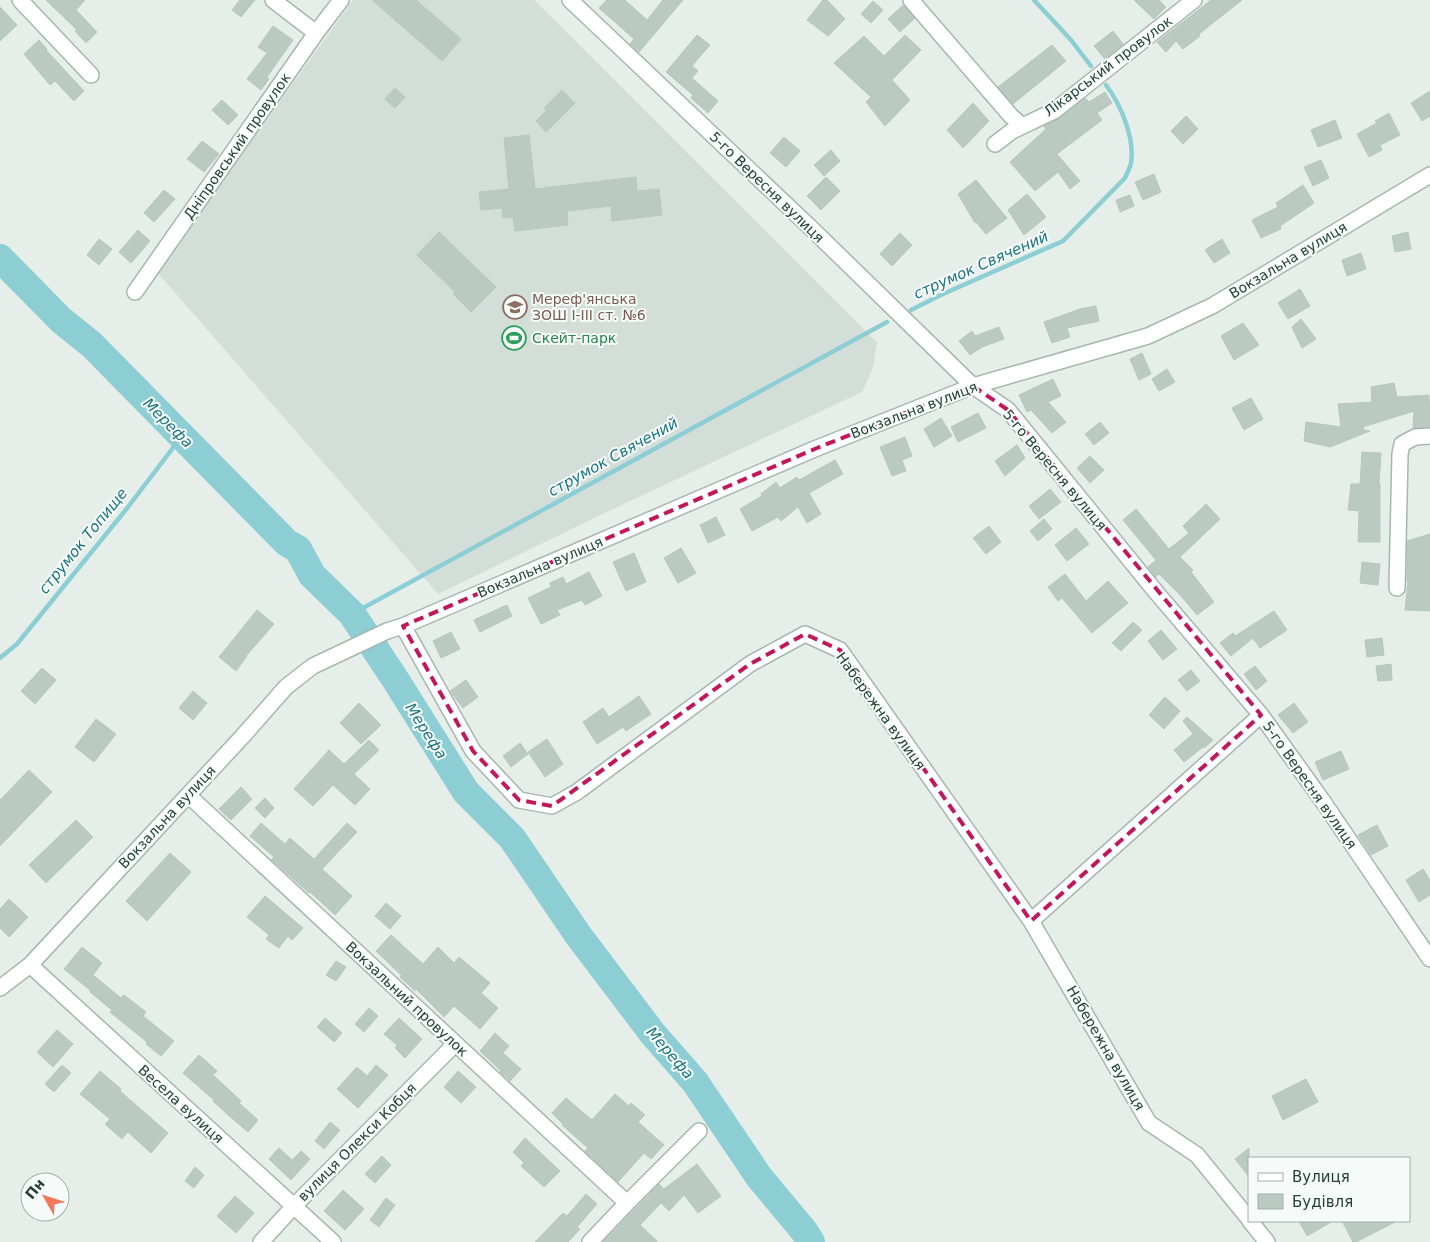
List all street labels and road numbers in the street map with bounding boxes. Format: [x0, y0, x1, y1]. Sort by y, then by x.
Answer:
street label: Лікарський провулок [1041, 13, 1175, 119]
street label: Дніпровський провулок [180, 70, 294, 222]
street label: 5-го Вересня вулиця [707, 128, 827, 246]
street label: Вокзальна вулиця [1226, 218, 1350, 302]
street label: Вокзальна вулиця [848, 378, 980, 442]
street label: 5-го Вересня вулиця [1000, 407, 1110, 533]
street label: Вокзальна вулиця [475, 533, 605, 601]
street label: Набережна вулиця [833, 649, 929, 773]
street label: 5-го Вересня вулиця [1260, 718, 1360, 852]
street label: Вокзальна вулиця [115, 762, 219, 872]
street label: Вокзальний провулок [343, 938, 471, 1060]
street label: Набережна вулиця [1064, 983, 1148, 1113]
street label: Весела вулиця [135, 1062, 227, 1146]
street label: вулиця Олекси Кобця [295, 1080, 419, 1204]

